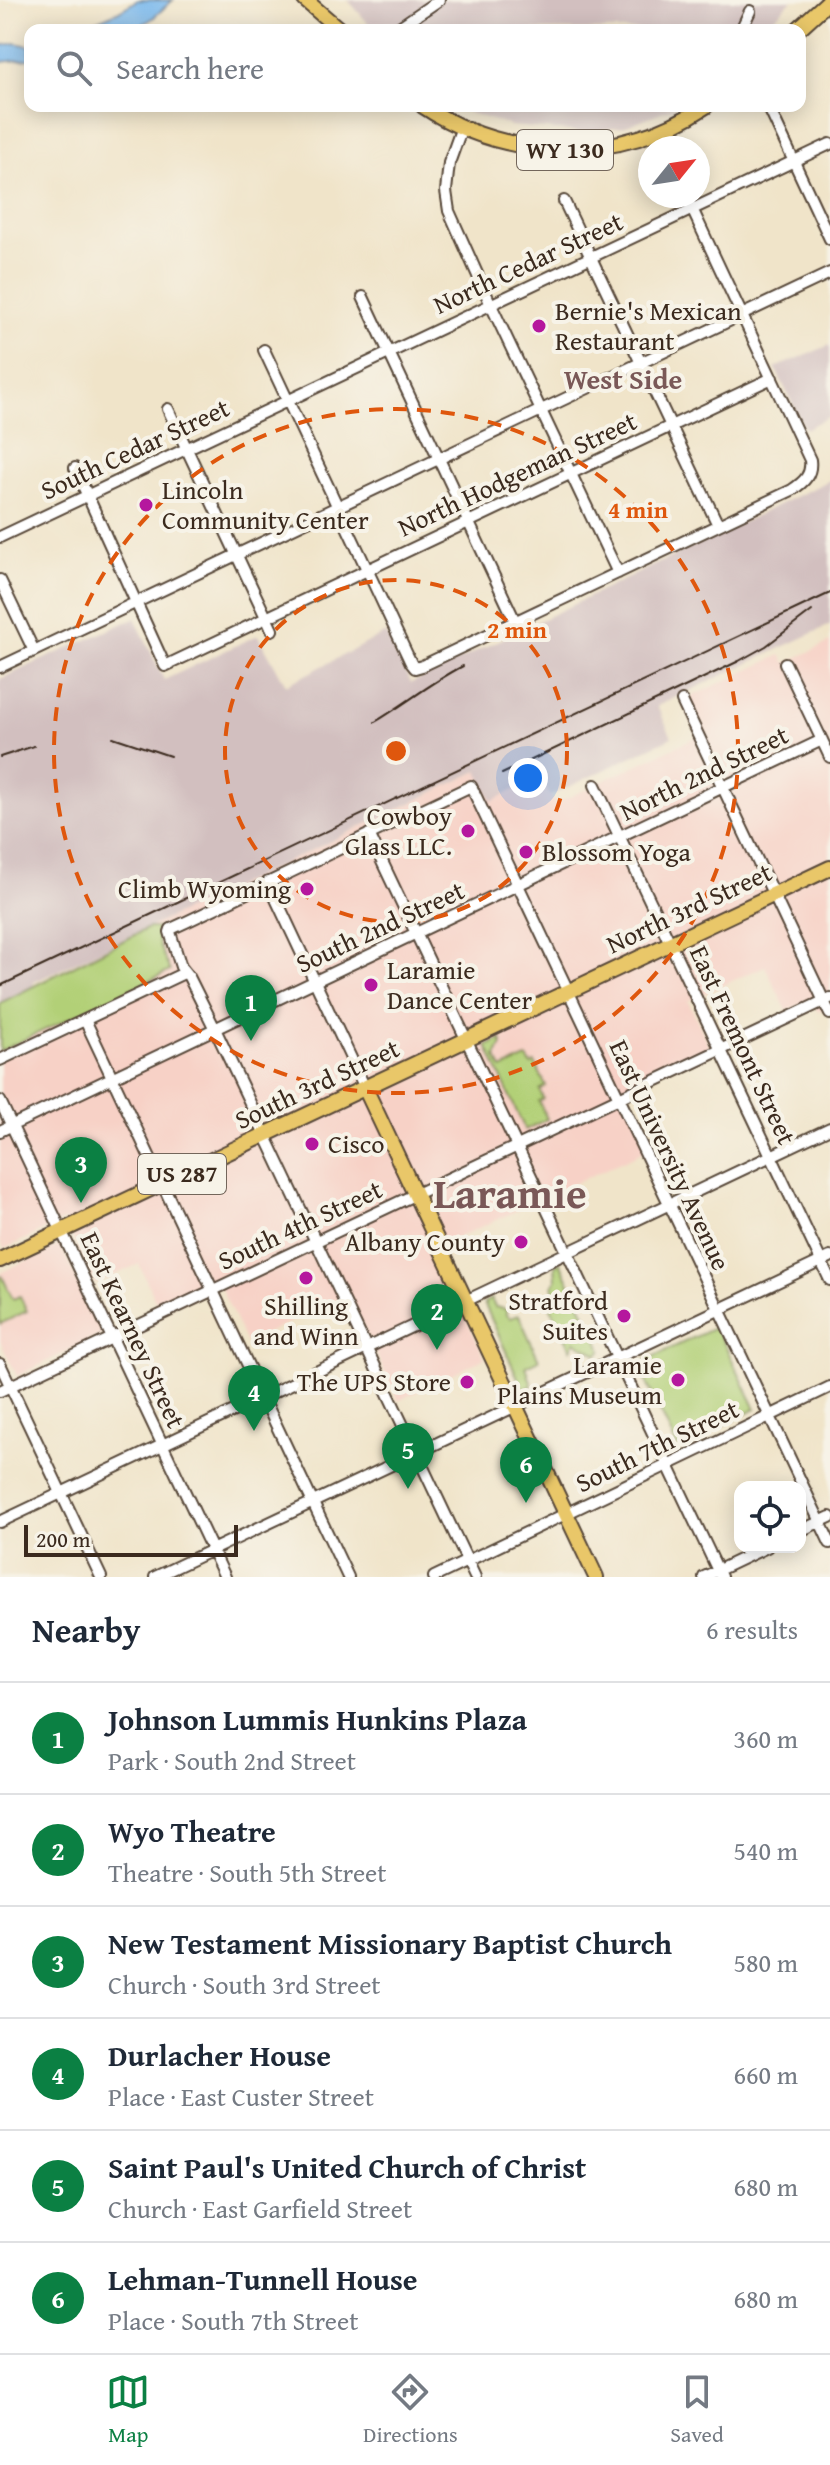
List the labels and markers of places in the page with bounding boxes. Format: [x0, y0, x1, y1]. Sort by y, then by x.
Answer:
place label: Bernie's Mexican Restaurant [555, 291, 742, 360]
marker: Bernie's Mexican Restaurant [530, 317, 548, 335]
place label: Lincoln Community Center [162, 470, 369, 539]
marker: Lincoln Community Center [137, 496, 155, 514]
centre of rings [382, 737, 410, 765]
place label: Cowboy Glass LLC. [345, 796, 452, 865]
marker: Cowboy Glass LLC. [459, 822, 477, 840]
place label: Blossom Yoga [542, 832, 691, 871]
marker: Blossom Yoga [517, 843, 535, 861]
place label: Climb Wyoming [118, 869, 291, 908]
marker: Climb Wyoming [298, 880, 316, 898]
place label: Laramie Dance Center [387, 950, 532, 1019]
pin: 1 [225, 975, 277, 1041]
marker: Laramie Dance Center [362, 976, 380, 994]
place label: Cisco [328, 1124, 385, 1163]
marker: Cisco [303, 1135, 321, 1153]
pin: 3 [55, 1137, 107, 1203]
place label: Albany County [345, 1222, 505, 1261]
marker: Albany County [512, 1233, 530, 1251]
marker: Shilling and Winn [297, 1269, 315, 1287]
place label: Stratford Suites [508, 1281, 608, 1350]
pin: 2 [411, 1284, 463, 1350]
place label: Shilling and Winn [253, 1286, 359, 1355]
marker: Stratford Suites [615, 1307, 633, 1325]
place label: Laramie Plains Museum [497, 1345, 662, 1414]
place label: The UPS Store [297, 1362, 451, 1401]
pin: 4 [228, 1365, 280, 1431]
marker: Laramie Plains Museum [669, 1371, 687, 1389]
marker: The UPS Store [458, 1373, 476, 1391]
pin: 5 [382, 1423, 434, 1489]
pin: 6 [500, 1437, 552, 1503]

